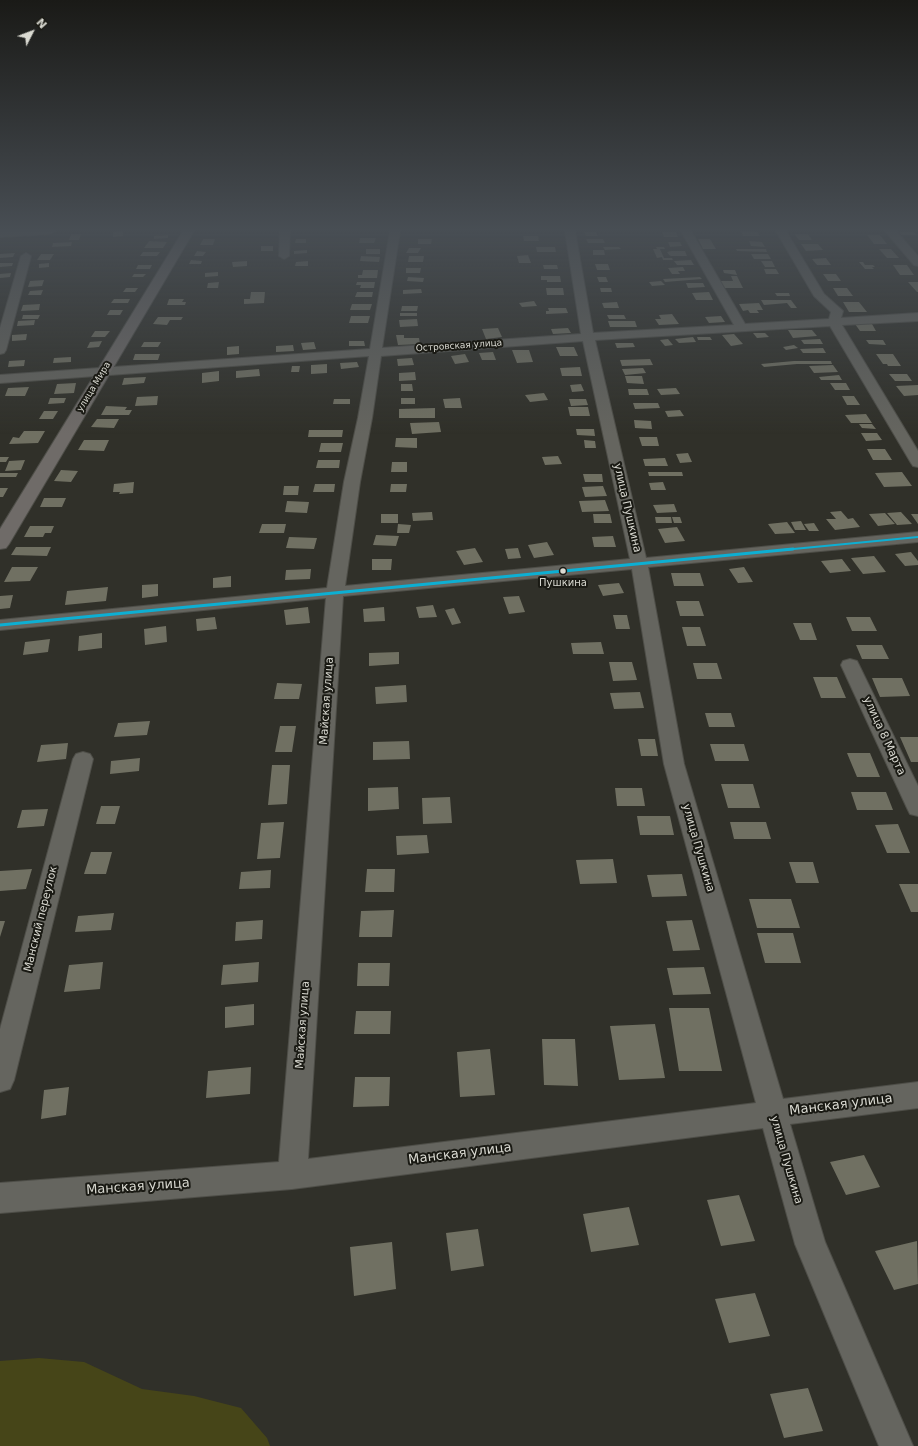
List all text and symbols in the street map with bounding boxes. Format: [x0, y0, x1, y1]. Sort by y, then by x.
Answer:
north arrow [12, 12, 52, 52]
text: N [33, 16, 49, 31]
street label: Островская улица [415, 338, 503, 354]
street label: улица Мира [75, 360, 113, 414]
street label: улица Пушкина [610, 462, 644, 554]
marker: Пушкина [558, 566, 568, 576]
place label: Пушкина [539, 577, 587, 589]
street label: Майская улица [317, 657, 337, 745]
street label: улица 8 Марта [860, 695, 908, 777]
street label: улица Пушкина [679, 802, 717, 894]
street label: Манский переулок [21, 865, 61, 973]
street label: Майская улица [293, 981, 313, 1069]
street label: Манская улица [789, 1091, 893, 1119]
street label: улица Пушкина [767, 1114, 805, 1206]
street label: Манская улица [408, 1140, 512, 1168]
street label: Манская улица [86, 1176, 190, 1198]

